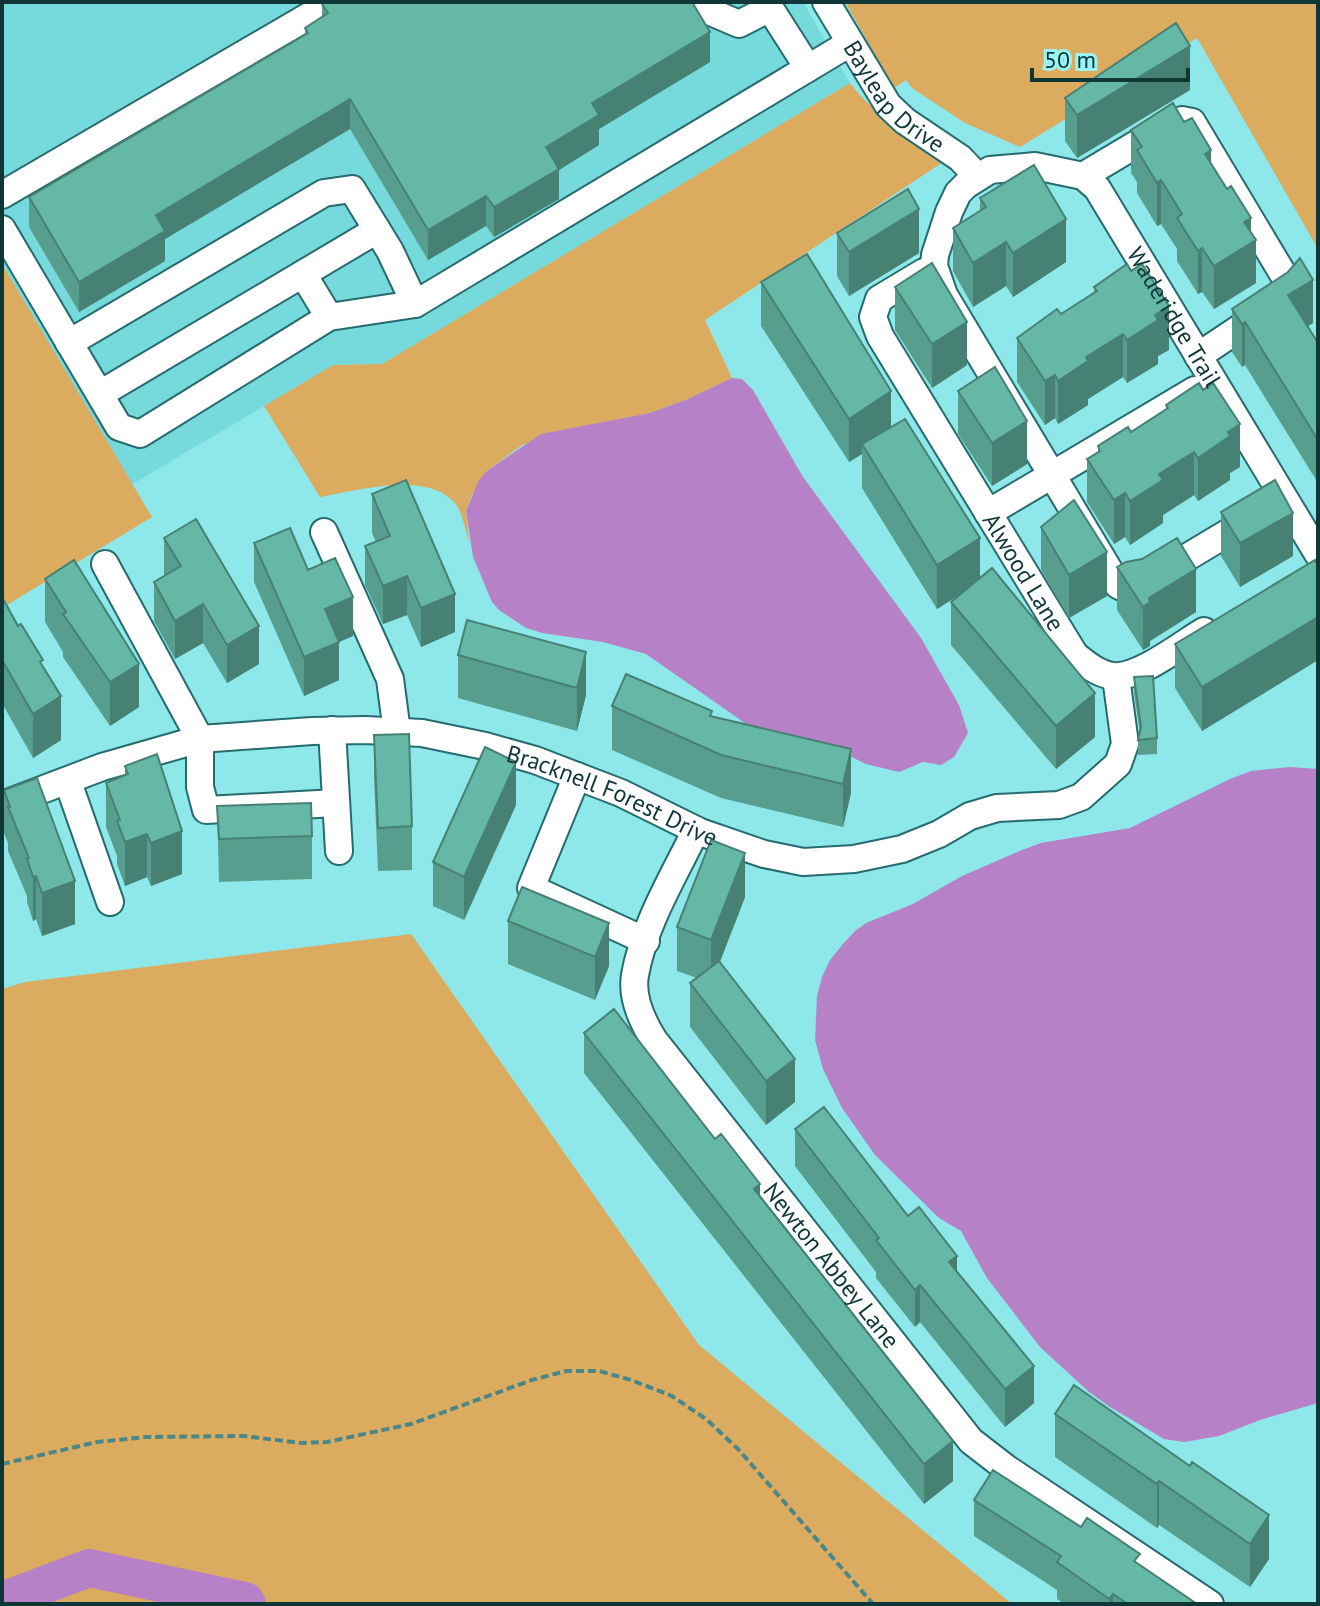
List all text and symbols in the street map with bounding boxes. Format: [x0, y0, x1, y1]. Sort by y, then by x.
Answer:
scale bar [1032, 32, 1188, 82]
street label: Bayleap Drive [837, 34, 951, 159]
text: 50 m [1044, 44, 1096, 75]
street label: Waderidge Trail [1120, 241, 1229, 393]
street label: Alwood Lane [976, 507, 1072, 636]
street label: Bracknell Forest Drive [503, 737, 722, 852]
street label: Newton Abbey Lane [757, 1176, 907, 1354]

